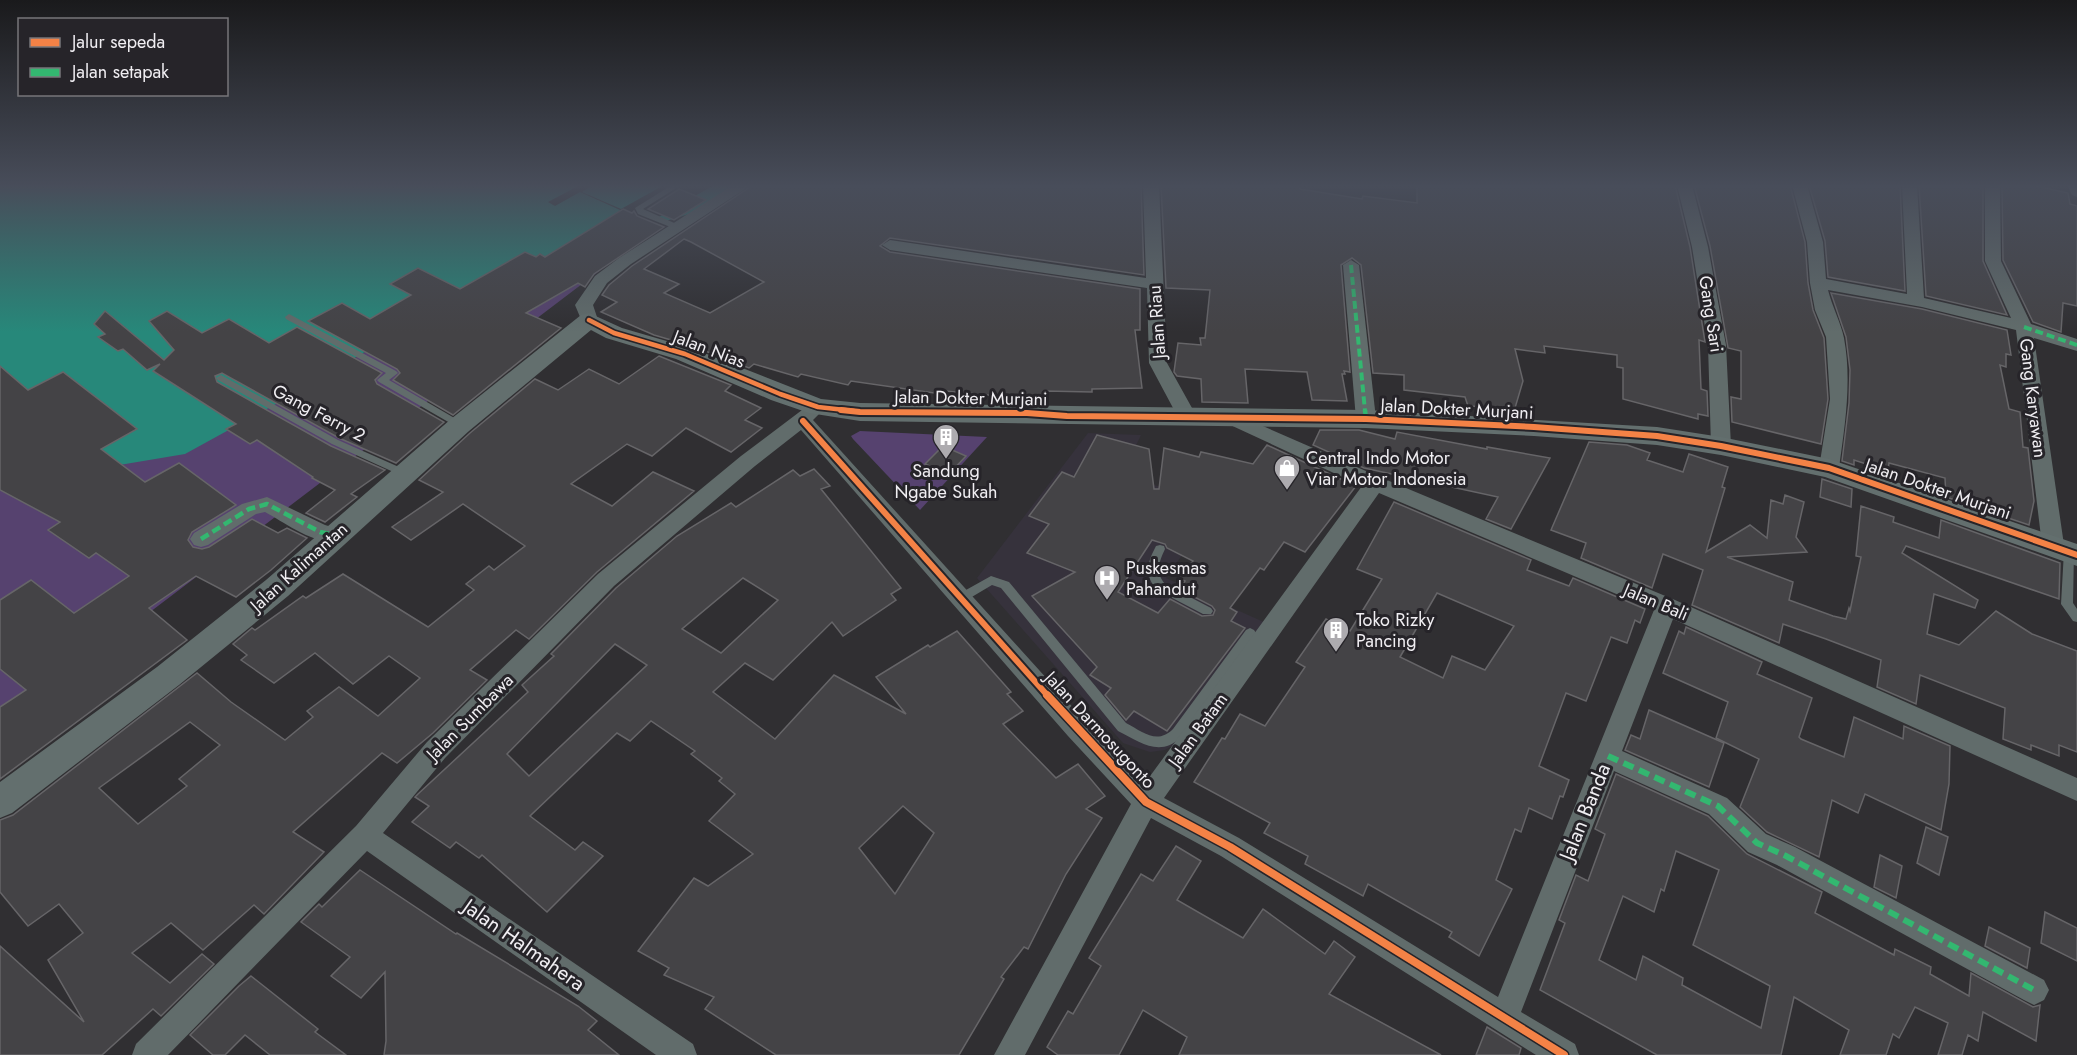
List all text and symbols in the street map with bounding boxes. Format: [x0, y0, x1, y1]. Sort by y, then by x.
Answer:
legend [18, 18, 228, 96]
text: Jalur sepeda [70, 29, 165, 55]
text: Jalan setapak [70, 59, 169, 85]
street label: Gang Sari [1692, 274, 1730, 354]
street label: Jalan Riau [1141, 284, 1173, 362]
street label: Jalan Nias [667, 323, 749, 375]
street label: Gang Karyawan [2013, 337, 2053, 459]
street label: Gang Ferry 2 [268, 378, 370, 448]
street label: Jalan Dokter Murjani [892, 384, 1048, 412]
street label: Jalan Dokter Murjani [1378, 392, 1534, 426]
building icon: Sandung Ngabe Sukah [931, 422, 961, 460]
place label: Central Indo Motor Viar Motor Indonesia [1306, 445, 1466, 492]
street label: Jalan Dokter Murjani [1859, 451, 2015, 526]
shop icon: Central Indo Motor Viar Motor Indonesia [1272, 453, 1302, 491]
place label: Sandung Ngabe Sukah [894, 458, 998, 505]
street label: Jalan Kalimantan [243, 516, 353, 619]
place label: Puskesmas Pahandut [1126, 555, 1206, 602]
hospital icon: Puskesmas Pahandut [1092, 563, 1122, 601]
street label: Jalan Bali [1618, 576, 1692, 627]
place label: Toko Rizky Pancing [1356, 607, 1435, 654]
building icon: Toko Rizky Pancing [1321, 615, 1351, 653]
street label: Jalan Darmosugonto [1037, 664, 1161, 795]
street label: Jalan Sumbawa [419, 668, 519, 768]
street label: Jalan Batam [1161, 687, 1234, 774]
street label: Jalan Banda [1551, 759, 1618, 868]
street label: Jalan Halmahera [454, 890, 591, 998]

